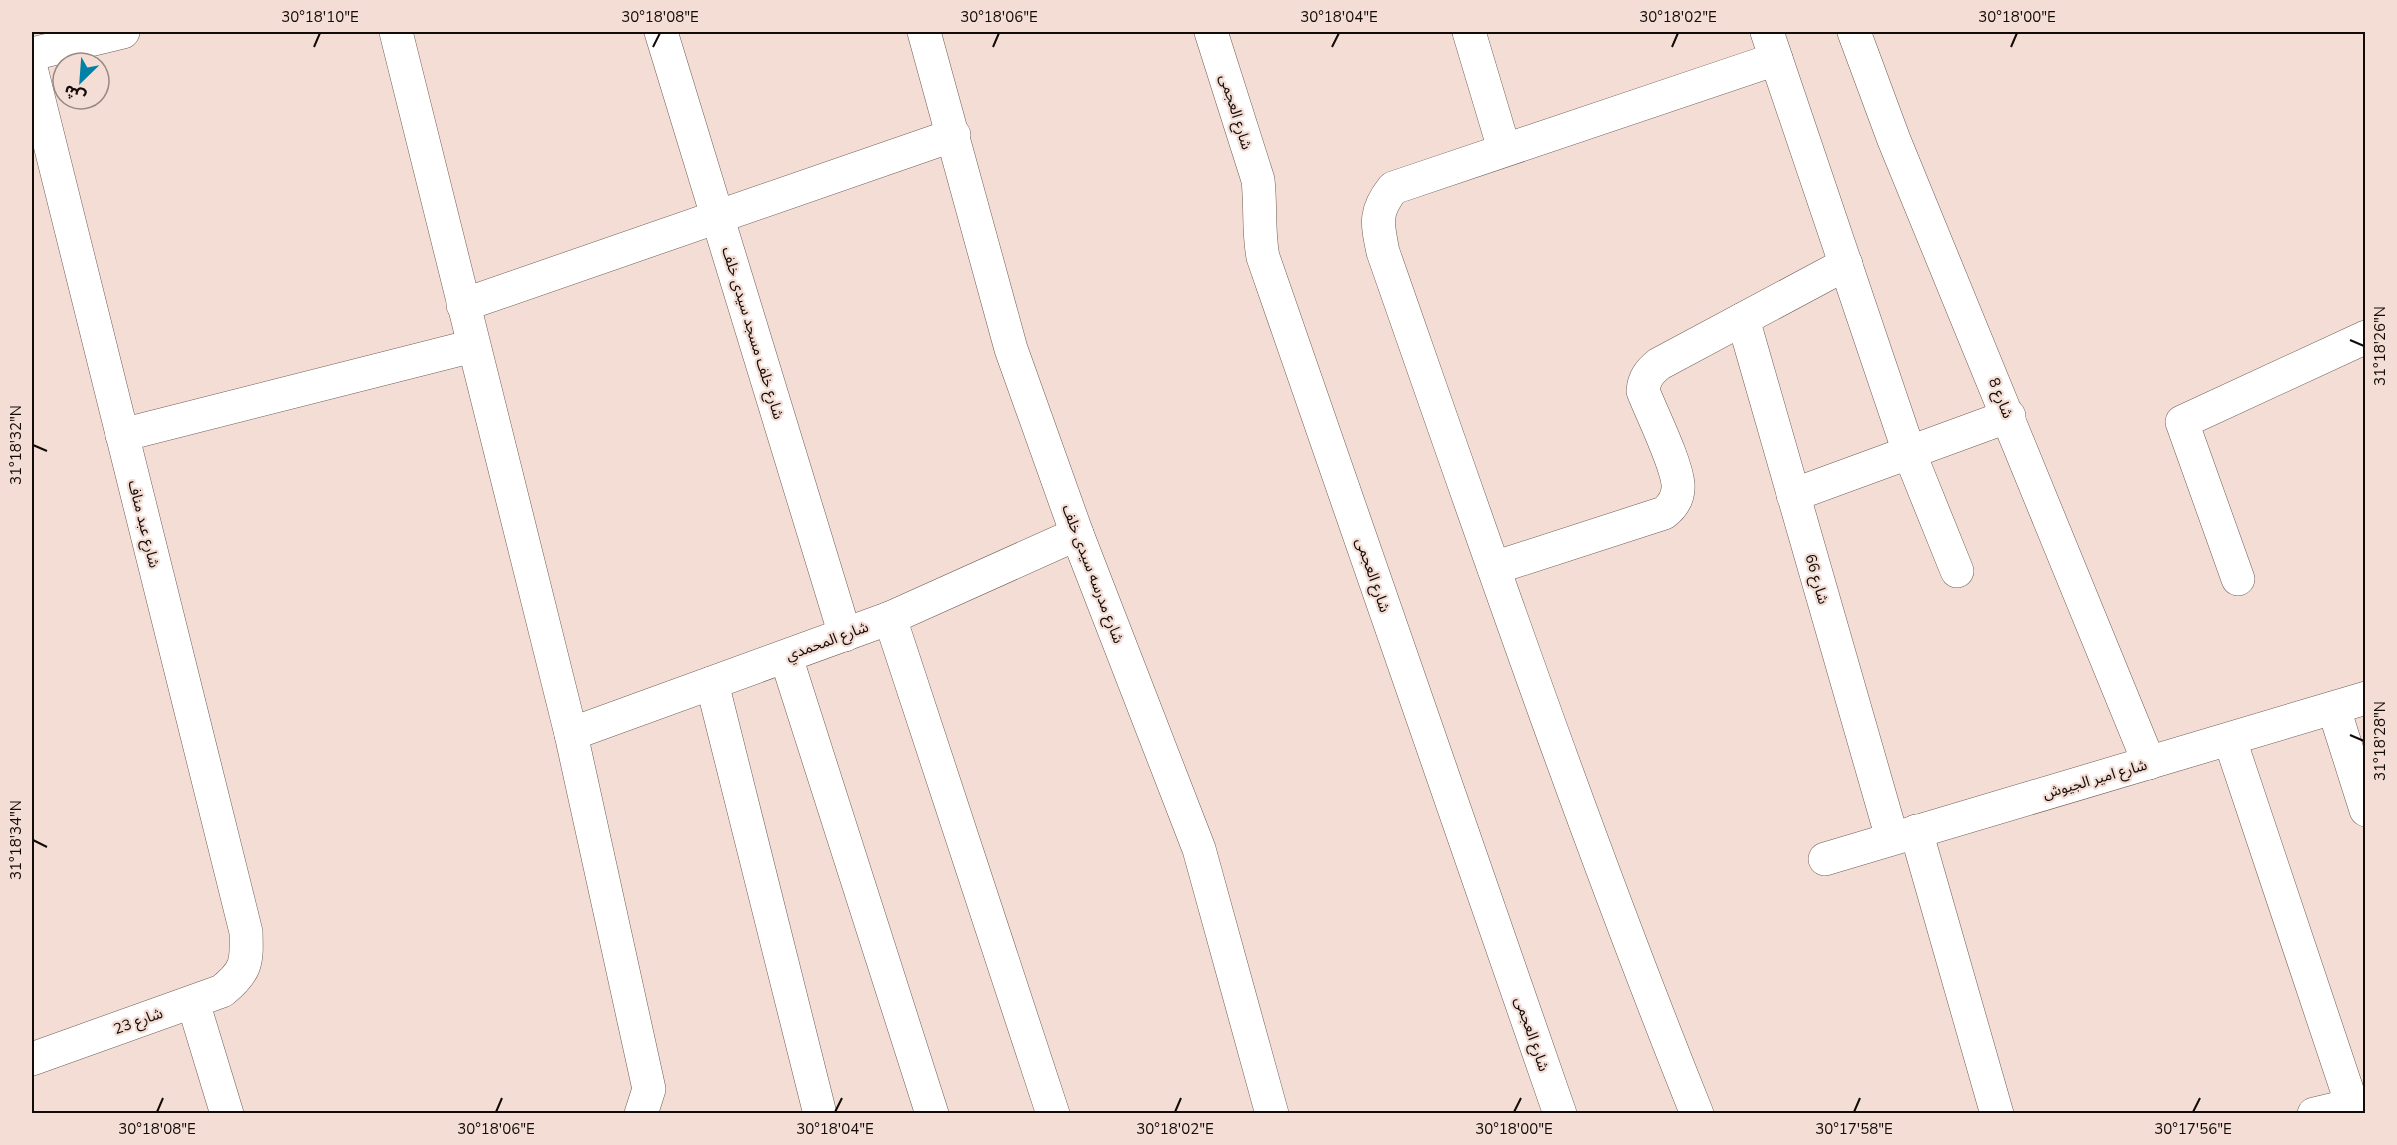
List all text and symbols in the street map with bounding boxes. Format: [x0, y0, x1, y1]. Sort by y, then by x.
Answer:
text: 30°18'10"E [281, 7, 359, 27]
text: 30°18'08"E [621, 7, 699, 27]
text: 30°18'06"E [960, 7, 1038, 27]
text: 30°18'04"E [1300, 7, 1378, 27]
text: 30°18'02"E [1639, 7, 1717, 27]
text: 30°18'00"E [1978, 7, 2056, 27]
north arrow [51, 51, 111, 111]
street label: شارع العجمى [1213, 72, 1257, 153]
text: ش [60, 79, 90, 108]
street label: شارع خلف مسجد سيدى خلف [715, 244, 789, 422]
text: 31°18'26"N [2370, 306, 2390, 386]
street label: شارع 8 [1982, 375, 2018, 422]
text: 31°18'32"N [6, 405, 26, 485]
street label: شارع عبد مناف [122, 478, 165, 571]
street label: شارع مدرسه سيدى خلف [1055, 502, 1129, 647]
street label: شارع العجمى [1349, 535, 1395, 616]
street label: شارع 66 [1798, 552, 1834, 607]
street label: شارع المحمدي [783, 617, 872, 667]
text: 31°18'28"N [2370, 701, 2390, 781]
street label: شارع امير الجيوش [2040, 754, 2150, 805]
text: 31°18'34"N [6, 800, 26, 880]
street label: شارع العجمى [1508, 994, 1554, 1075]
street label: شارع 23 [111, 1003, 166, 1041]
text: 30°18'08"E [118, 1119, 196, 1139]
text: 30°18'06"E [457, 1119, 535, 1139]
text: 30°18'04"E [796, 1119, 874, 1139]
text: 30°18'02"E [1136, 1119, 1214, 1139]
text: 30°18'00"E [1475, 1119, 1553, 1139]
text: 30°17'58"E [1815, 1119, 1893, 1139]
text: 30°17'56"E [2154, 1119, 2232, 1139]

